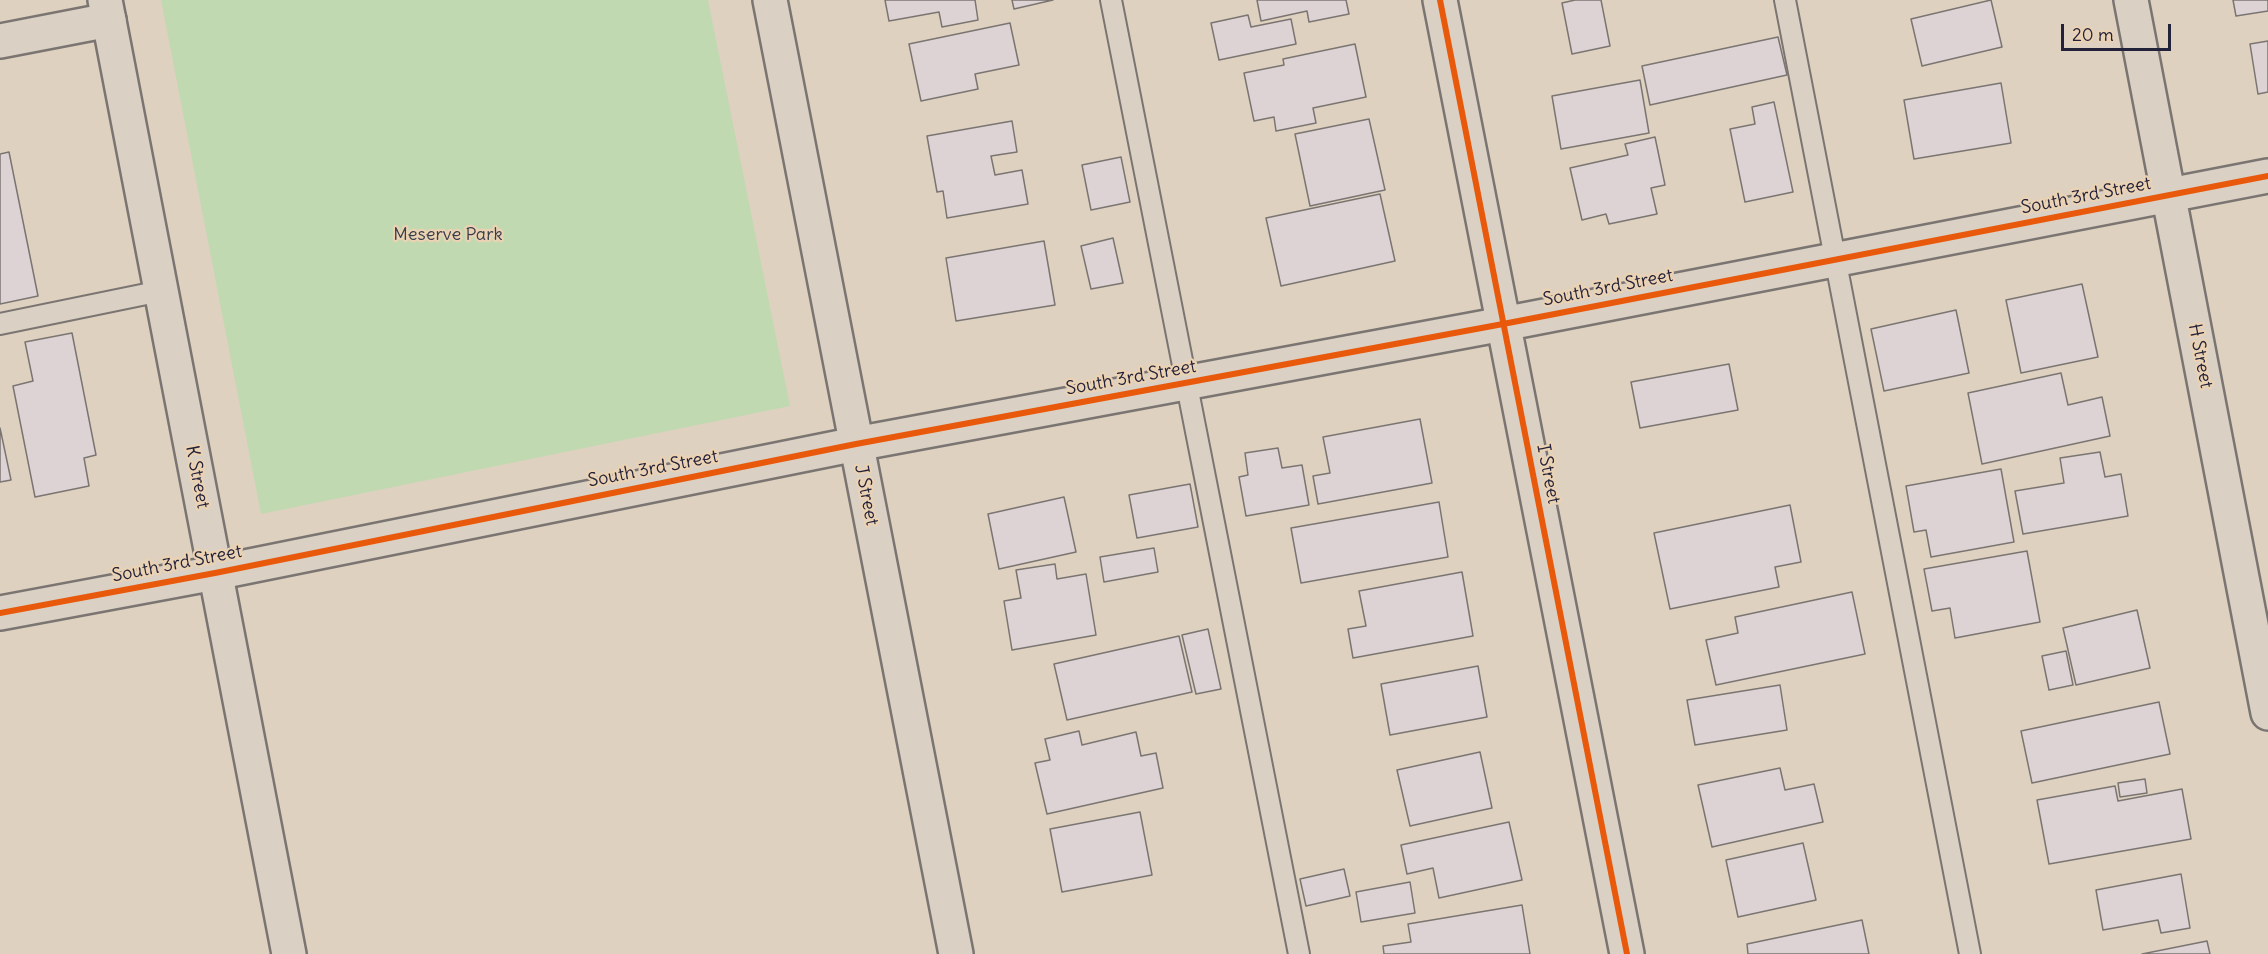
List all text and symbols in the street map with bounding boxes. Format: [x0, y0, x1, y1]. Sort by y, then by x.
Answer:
scale bar [2064, 12, 2174, 50]
text: 20 m [2072, 23, 2114, 46]
street label: South 3rd Street [2019, 173, 2153, 219]
park label: Meserve Park [393, 224, 503, 246]
street label: South 3rd Street [1541, 265, 1675, 311]
street label: H Street [2183, 322, 2217, 390]
street label: South 3rd Street [1064, 356, 1198, 400]
street label: I Street [1532, 442, 1564, 506]
street label: K Street [180, 444, 214, 510]
street label: South 3rd Street [586, 446, 720, 492]
street label: J Street [850, 463, 882, 527]
street label: South 3rd Street [110, 541, 244, 587]

